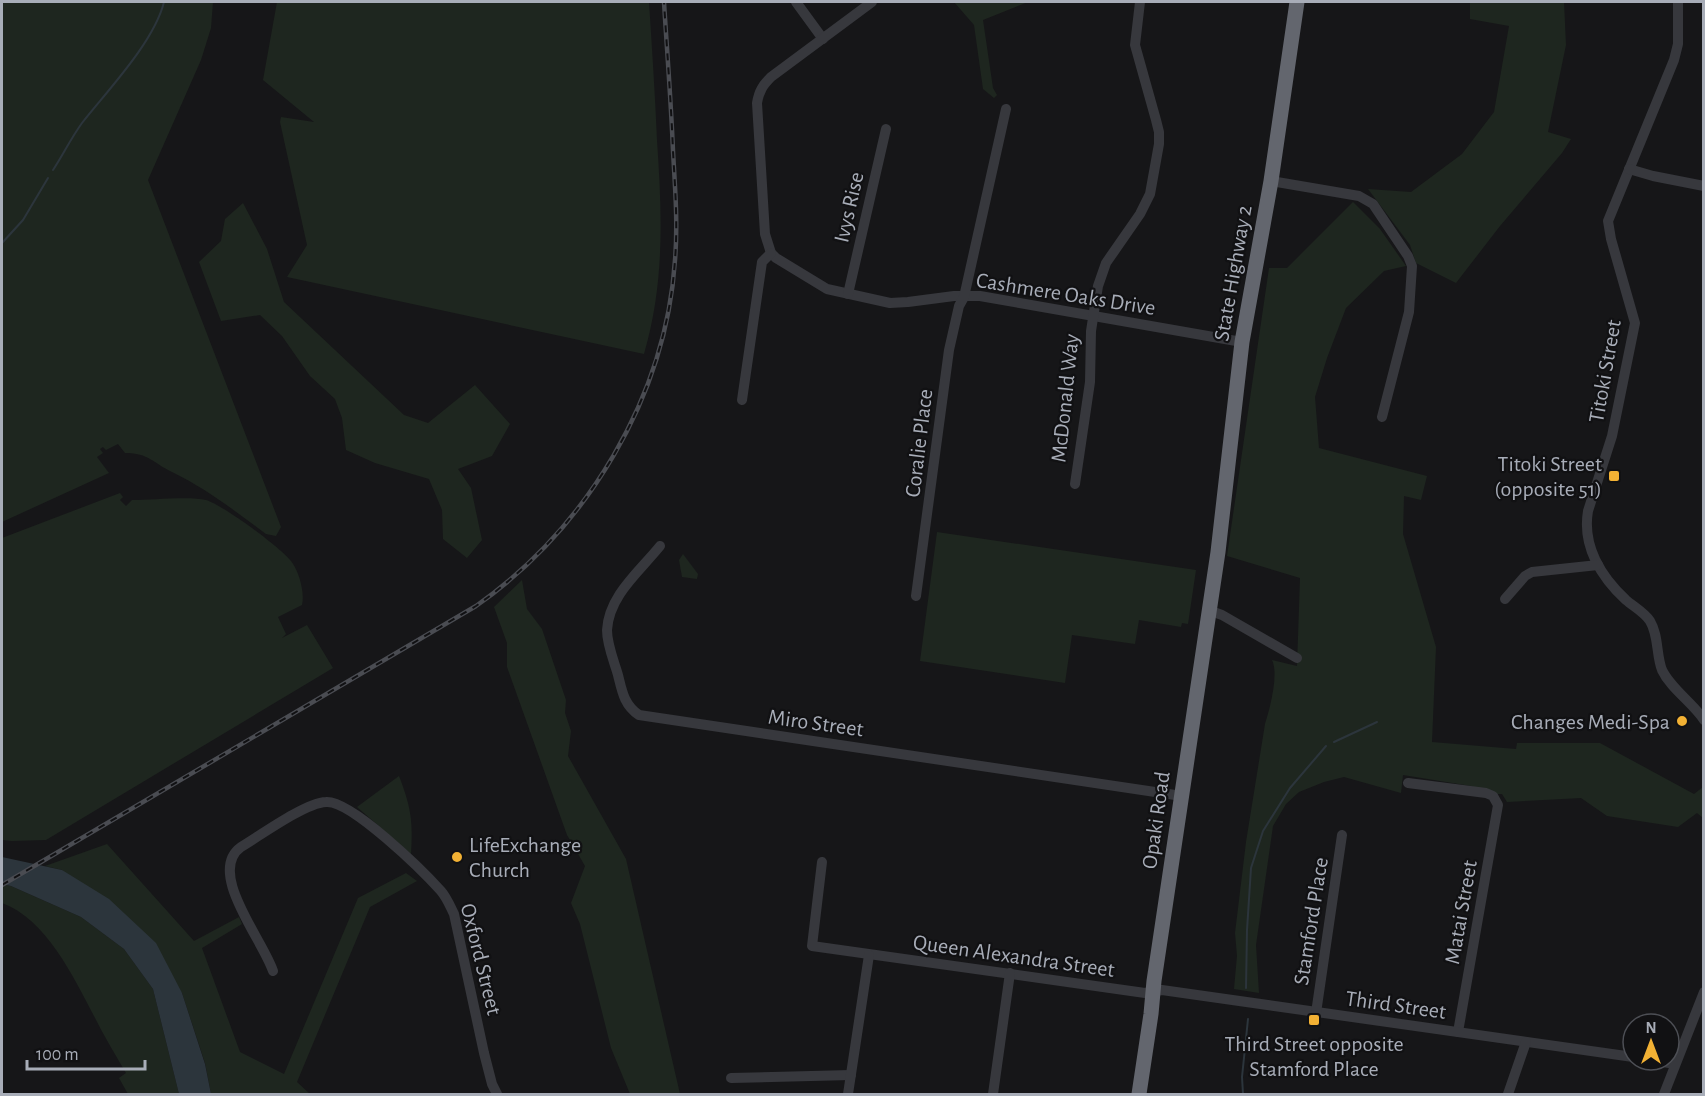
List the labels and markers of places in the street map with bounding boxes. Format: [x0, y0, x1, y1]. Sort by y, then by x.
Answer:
place label: Titoki Street (opposite 51) [1494, 453, 1602, 500]
marker: Titoki Street (opposite 51) [1607, 469, 1621, 483]
place label: Changes Medi-Spa [1511, 711, 1670, 733]
marker: Changes Medi-Spa [1675, 714, 1689, 728]
place label: LifeExchange Church [469, 834, 581, 881]
marker: LifeExchange Church [450, 850, 464, 864]
marker: Third Street opposite Stamford Place [1307, 1013, 1321, 1027]
place label: Third Street opposite Stamford Place [1224, 1033, 1404, 1080]

